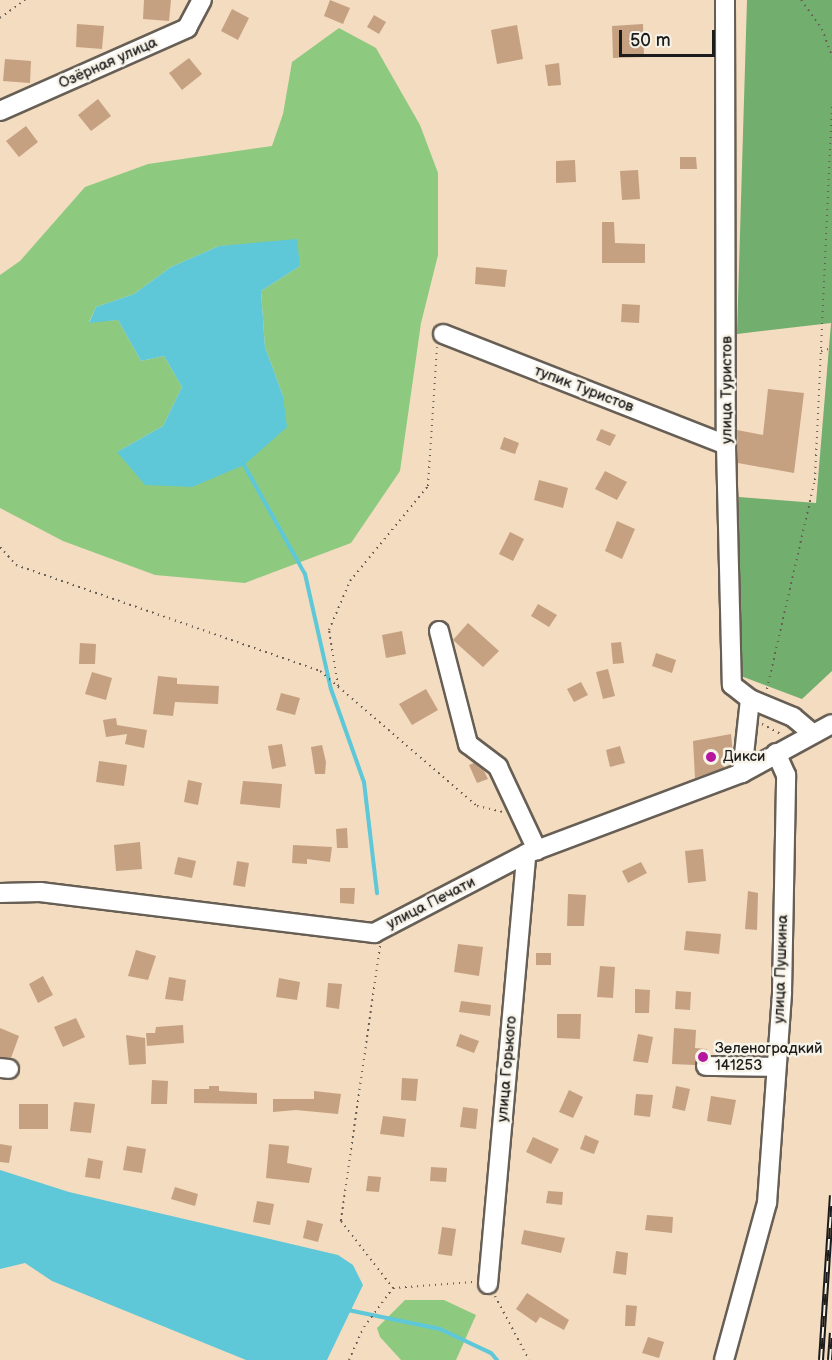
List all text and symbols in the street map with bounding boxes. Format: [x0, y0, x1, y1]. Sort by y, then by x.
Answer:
scale bar [622, 18, 718, 56]
text: 50 m [630, 30, 671, 51]
street label: Озёрная улица [56, 33, 160, 93]
street label: улица Туристов [718, 336, 736, 444]
street label: тупик Туристов [532, 362, 636, 416]
place label: Дикси [723, 748, 765, 766]
marker: Дикси [704, 750, 718, 764]
street label: улица Печати [384, 873, 478, 933]
street label: улица Пушкина [770, 914, 792, 1024]
street label: улица Горького [493, 1015, 521, 1123]
place label: Зеленоградкий 141253 [715, 1039, 823, 1074]
marker: Зеленоградкий 141253 [696, 1050, 710, 1064]

